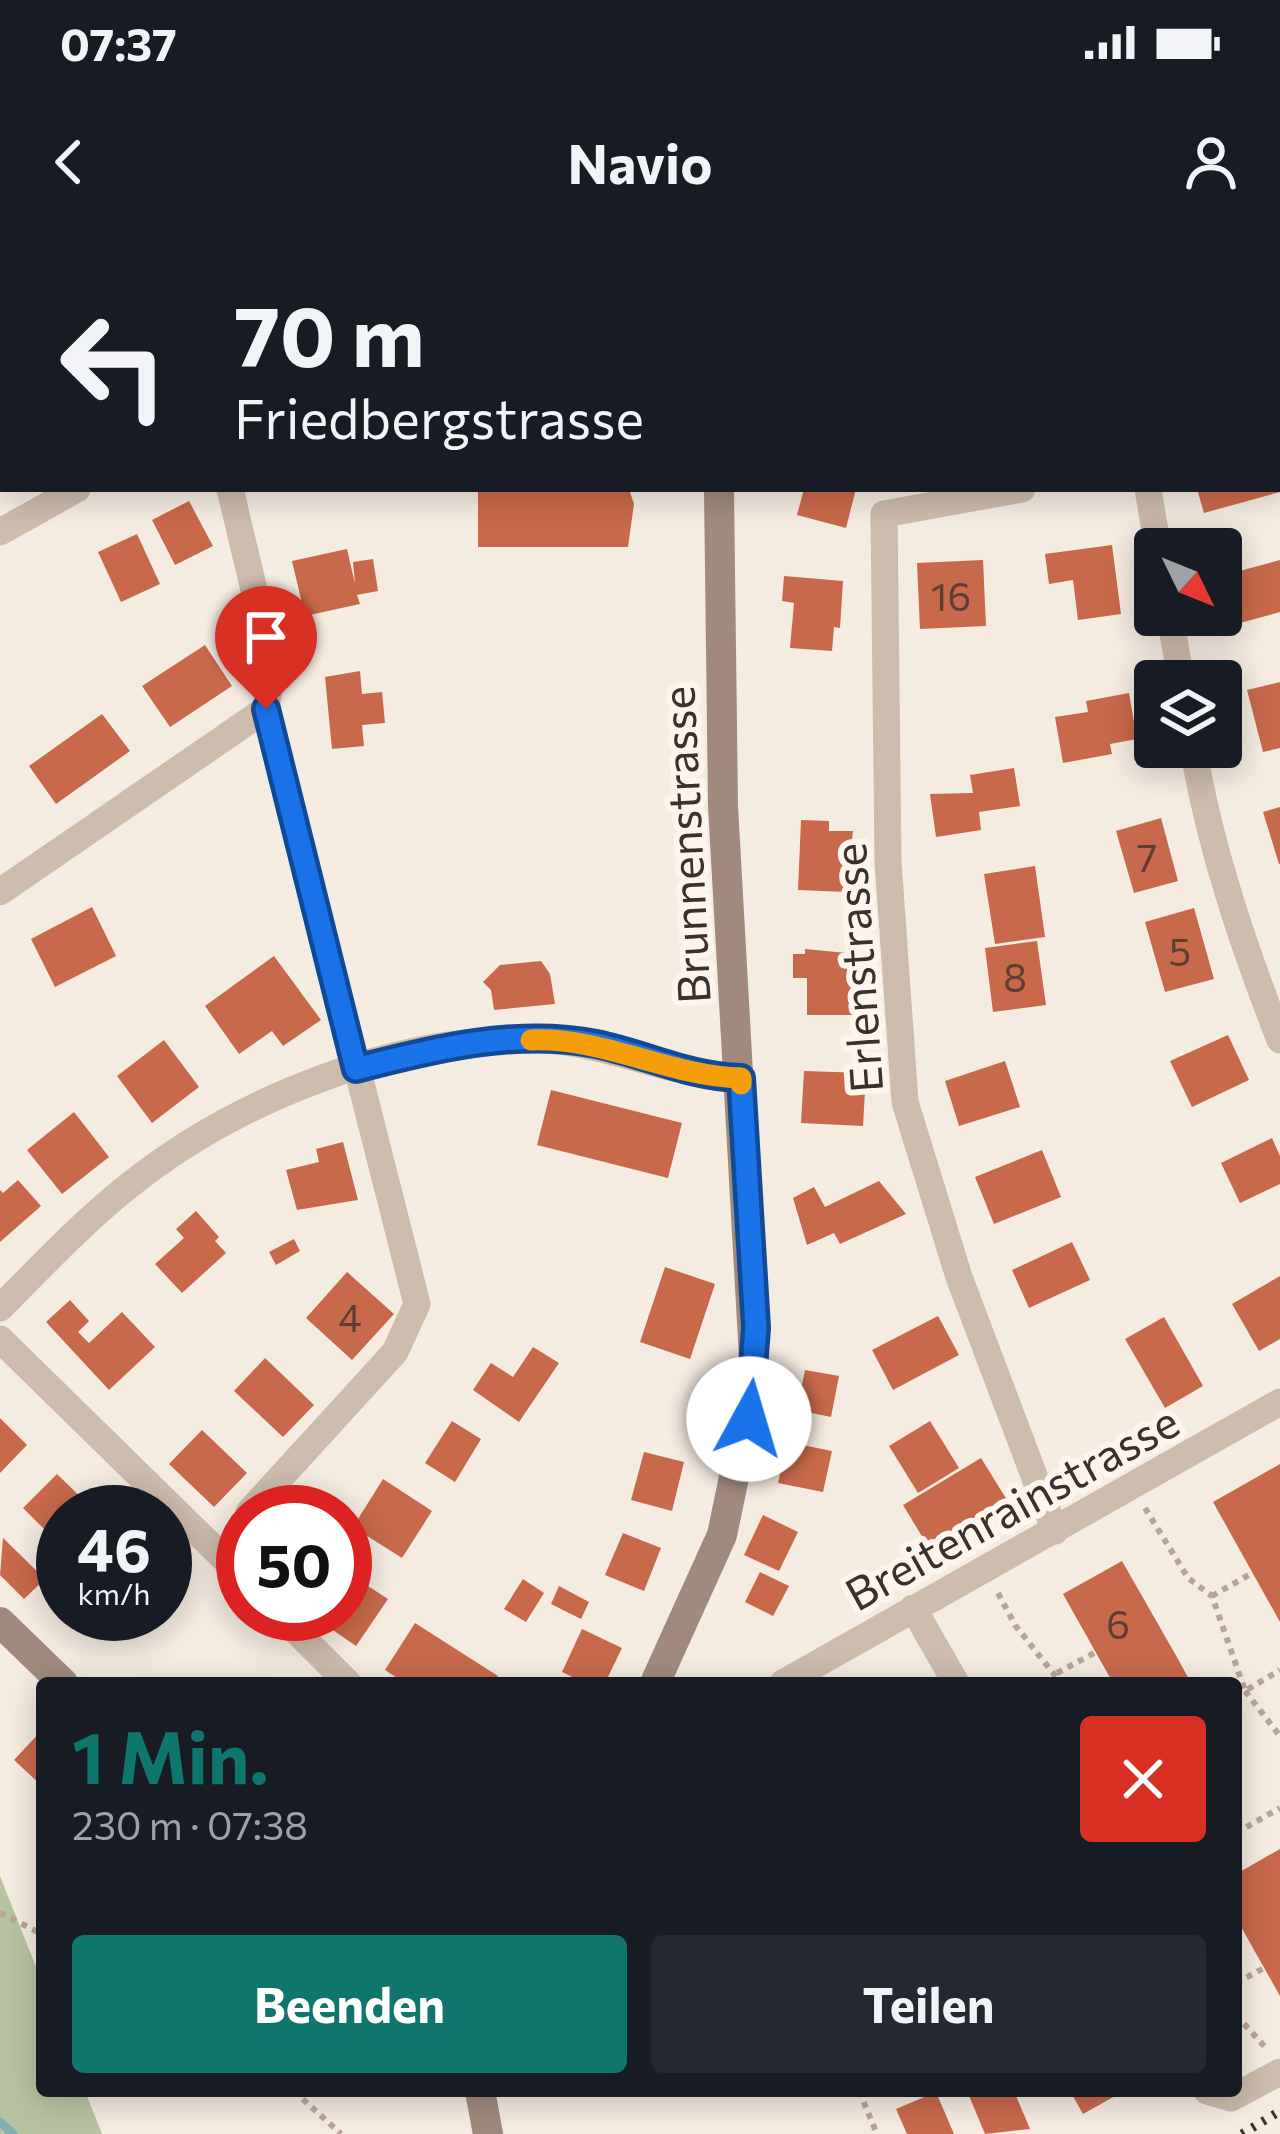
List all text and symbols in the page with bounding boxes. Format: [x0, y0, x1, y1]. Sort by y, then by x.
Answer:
text: 07:37 [60, 15, 177, 70]
icon: back [36, 129, 102, 195]
text: Navio [568, 129, 712, 195]
icon: person [1178, 129, 1244, 195]
text: 70 m [234, 282, 425, 384]
icon: left [36, 288, 192, 444]
text: Friedbergstrasse [234, 384, 644, 450]
north arrow [1134, 528, 1242, 636]
map controls [1134, 528, 1242, 768]
house number: 16 [931, 571, 971, 619]
pin [215, 586, 317, 709]
icon: arrive [233, 604, 299, 670]
button: layers [1134, 660, 1242, 768]
street label: Brunnenstrasse [648, 685, 720, 1005]
house number: 7 [1137, 832, 1157, 880]
street label: Erlenstrasse [820, 841, 892, 1095]
house number: 5 [1169, 926, 1191, 974]
house number: 8 [1003, 952, 1027, 1000]
house number: 4 [338, 1292, 362, 1340]
position arrow [686, 1356, 812, 1482]
street label: Breitenrainstrasse [835, 1392, 1187, 1620]
speed limit sign: 50 [216, 1485, 372, 1641]
text: 46 [77, 1511, 151, 1584]
text: km/h [78, 1574, 150, 1611]
house number: 6 [1106, 1599, 1130, 1647]
text: 1 Min. [72, 1711, 268, 1799]
button: close [1080, 1716, 1206, 1842]
text: 230 m · 07:38 [72, 1800, 308, 1848]
button: Beenden [72, 1935, 627, 2073]
button: Teilen [651, 1935, 1206, 2073]

